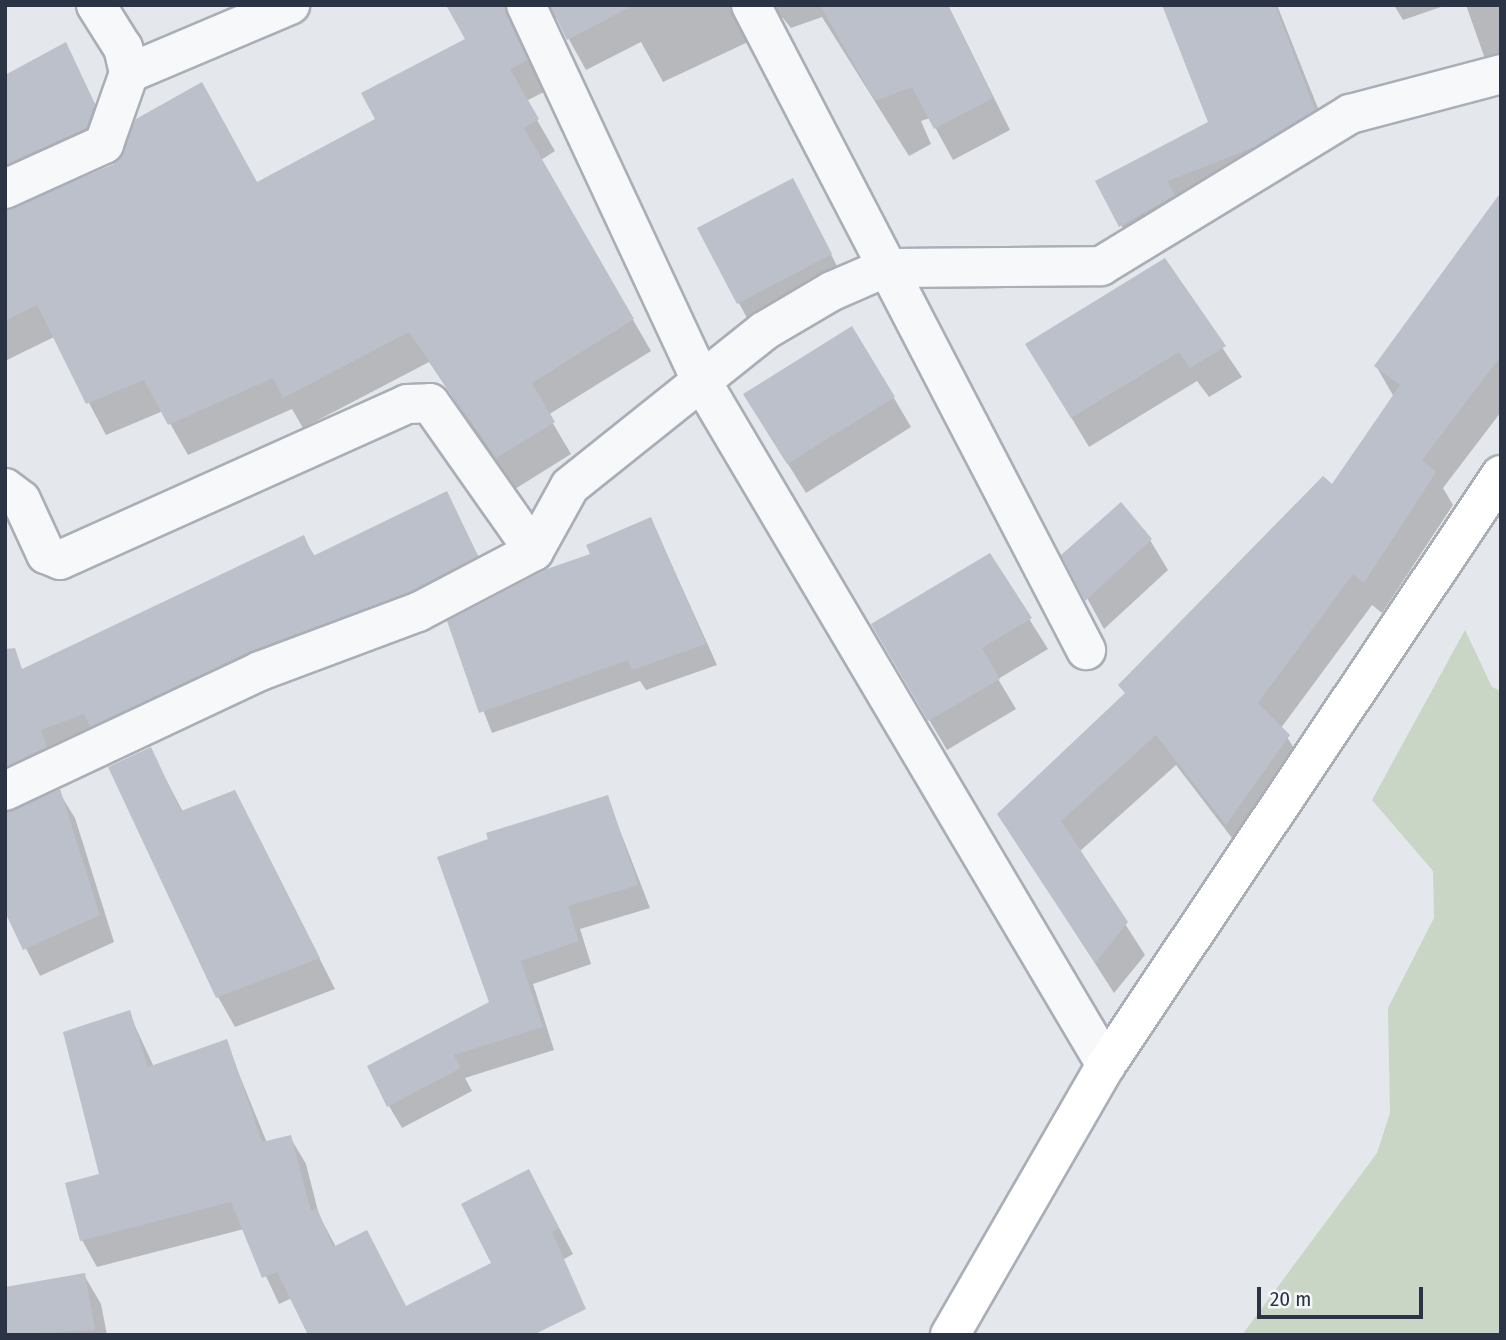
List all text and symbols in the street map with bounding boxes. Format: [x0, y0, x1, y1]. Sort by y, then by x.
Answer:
scale bar [1261, 1274, 1427, 1318]
text: 20 m [1270, 1286, 1311, 1312]

